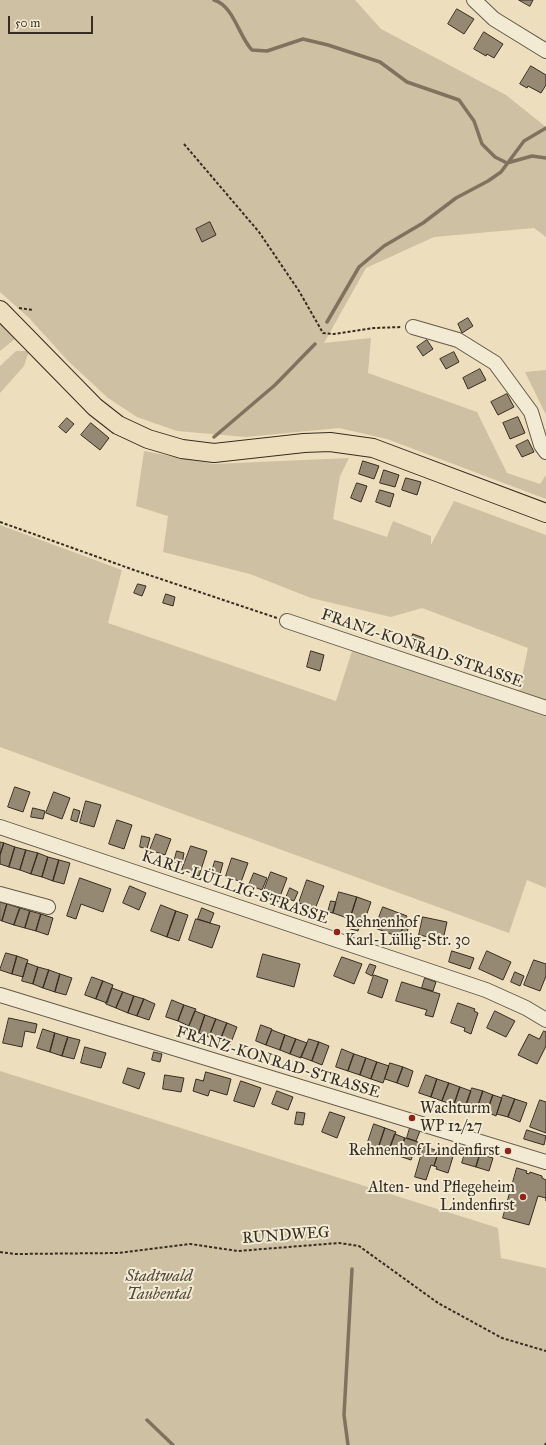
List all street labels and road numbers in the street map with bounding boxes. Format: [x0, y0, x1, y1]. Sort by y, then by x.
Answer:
street label: FRANZ-KONRAD-STRASSE [318, 605, 526, 693]
street label: KARL-LÜLLIG-STRASSE [139, 847, 331, 929]
street label: FRANZ-KONRAD-STRASSE [174, 1023, 382, 1103]
street label: RUNDWEG [242, 1223, 330, 1249]

